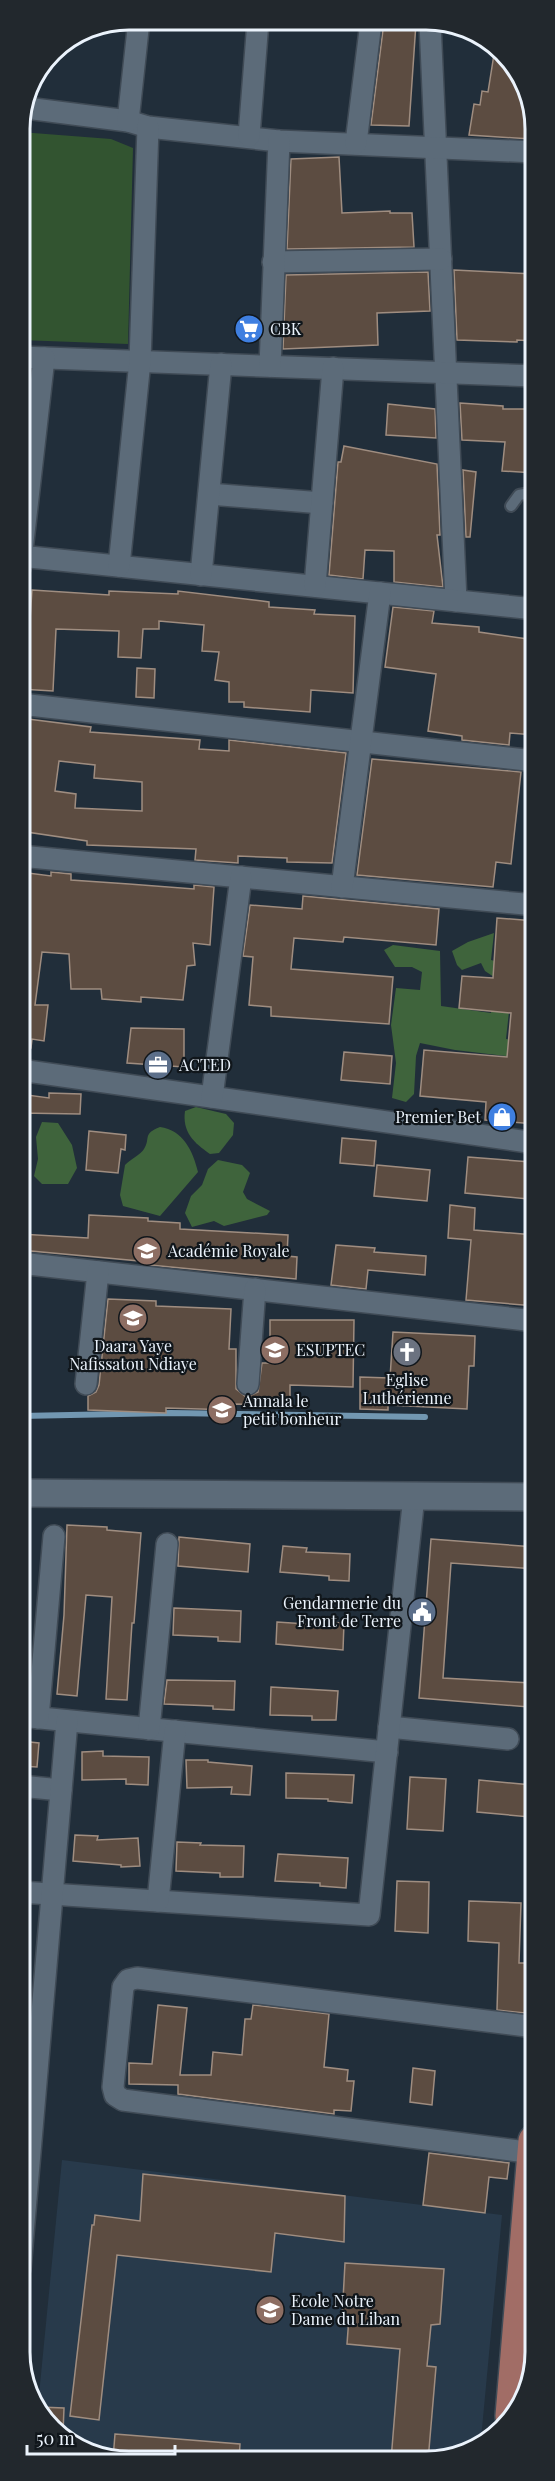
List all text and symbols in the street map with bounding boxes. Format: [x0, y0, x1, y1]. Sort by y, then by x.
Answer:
supermarket icon: CBK [233, 313, 265, 345]
place label: CBK [270, 318, 302, 339]
office icon: ACTED [142, 1049, 174, 1081]
place label: ACTED [178, 1054, 231, 1075]
shop icon: Premier Bet [486, 1101, 518, 1133]
place label: Premier Bet [395, 1106, 481, 1127]
school or university icon: Académie Royale [131, 1235, 163, 1267]
place label: Académie Royale [167, 1240, 290, 1261]
school or university icon: Daara Yaye Nafissatou Ndiaye [117, 1302, 149, 1334]
school or university icon: ESUPTEC [259, 1334, 291, 1366]
place label: Daara Yaye Nafissatou Ndiaye [69, 1335, 197, 1374]
church icon: Eglise Luthérienne [391, 1336, 423, 1368]
place label: ESUPTEC [296, 1339, 365, 1360]
place label: Eglise Luthérienne [363, 1369, 451, 1408]
place label: Annala le petit bonheur [242, 1390, 341, 1429]
school or university icon: Annala le petit bonheur [206, 1394, 238, 1426]
place label: Gendarmerie du Front de Terre [283, 1592, 401, 1631]
public building icon: Gendarmerie du Front de Terre [406, 1596, 438, 1628]
place label: Ecole Notre Dame du Liban [291, 2290, 400, 2329]
school or university icon: Ecole Notre Dame du Liban [254, 2294, 286, 2326]
scale bar [27, 2418, 176, 2456]
text: 50 m [36, 2426, 75, 2450]

